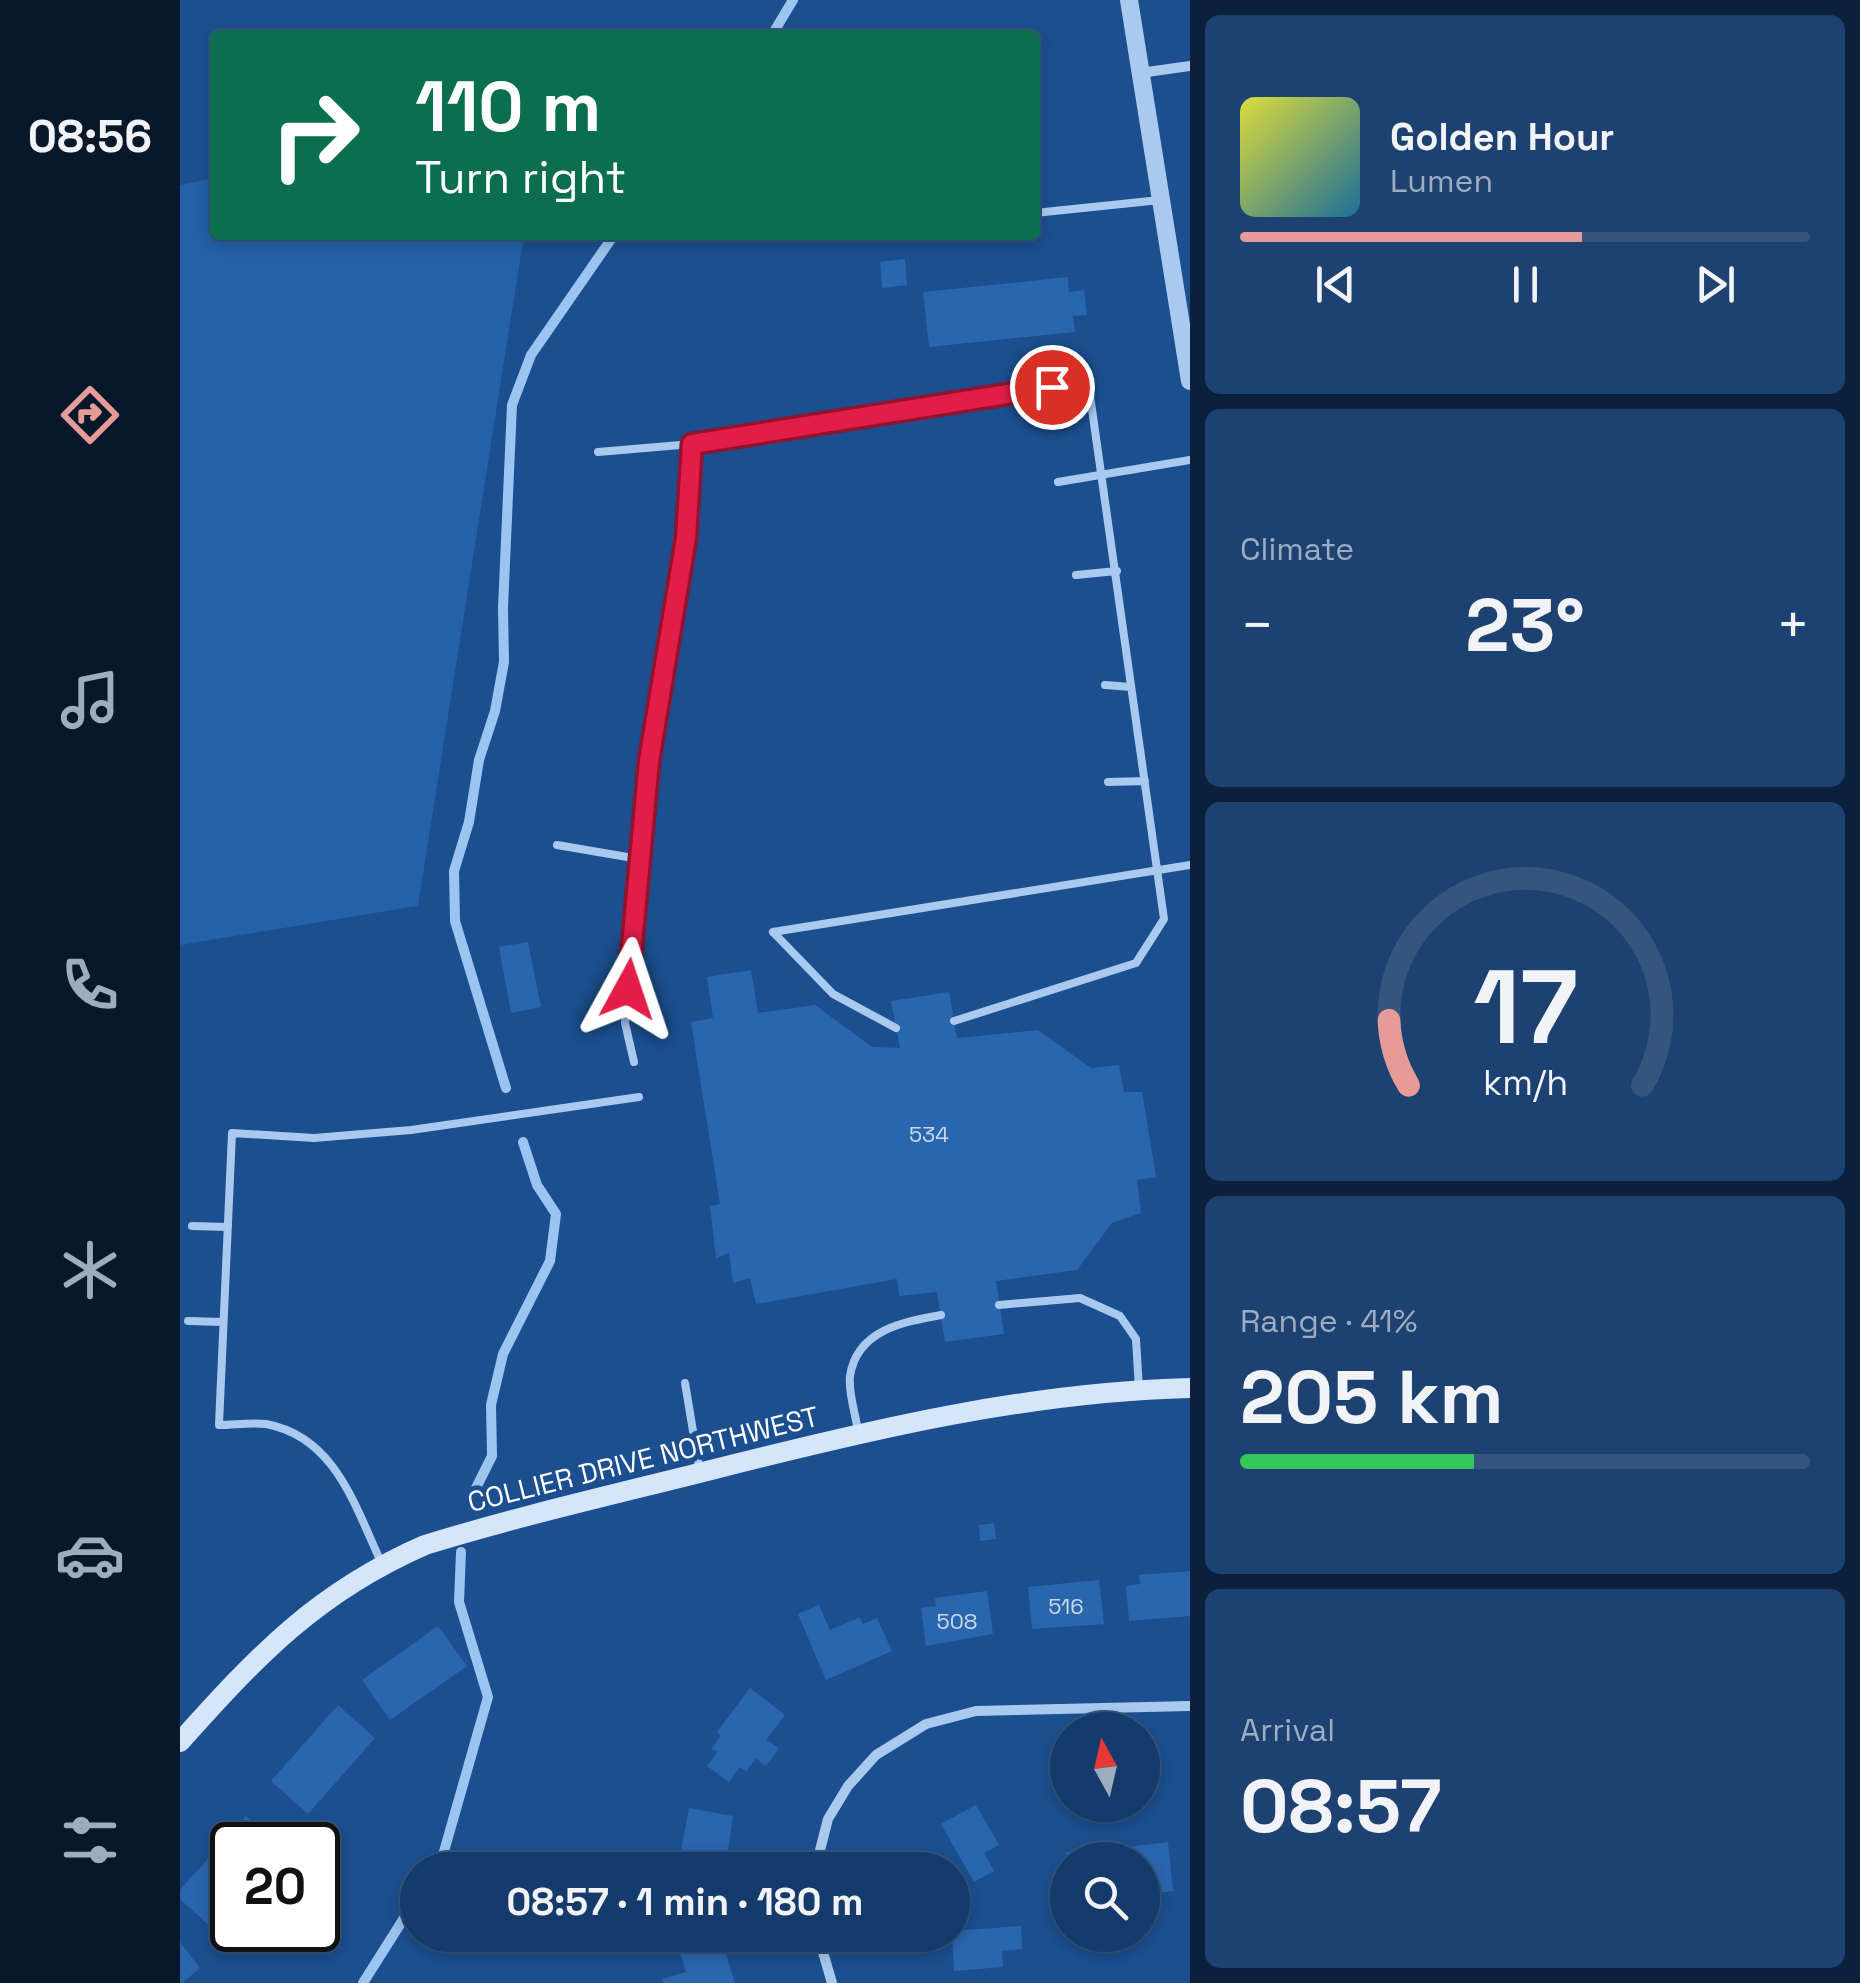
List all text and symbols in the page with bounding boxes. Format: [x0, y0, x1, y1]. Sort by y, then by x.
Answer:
text: 110 m [415, 62, 601, 151]
icon: right [250, 70, 380, 200]
text: 08:56 [28, 108, 152, 165]
text: Golden Hour [1390, 113, 1614, 161]
text: Turn right [415, 149, 626, 206]
text: Lumen [1390, 161, 1493, 201]
icon: previous [1308, 257, 1363, 312]
icon: pause [1498, 257, 1553, 312]
icon: next [1688, 257, 1743, 312]
pin [1010, 345, 1095, 430]
icon: arrive [1025, 360, 1080, 415]
icon: directions [55, 380, 125, 450]
text: Climate [1240, 529, 1354, 569]
text: 23° [1465, 577, 1585, 673]
text: − [1240, 590, 1274, 660]
text: + [1776, 590, 1810, 660]
icon: music [55, 665, 125, 735]
position arrow [576, 937, 680, 1041]
text: 17 [1473, 941, 1577, 1073]
icon: phone [55, 950, 125, 1020]
text: km/h [1482, 1060, 1568, 1105]
house number: 534 [909, 1120, 949, 1148]
icon: climate [55, 1235, 125, 1305]
text: Range · 41% [1240, 1301, 1417, 1341]
text: 205 km [1240, 1349, 1504, 1445]
street label: COLLIER DRIVE NORTHWEST [464, 1398, 822, 1520]
icon: car [55, 1520, 125, 1590]
house number: 516 [1048, 1592, 1084, 1620]
house number: 508 [937, 1607, 978, 1635]
text: Arrival [1240, 1710, 1335, 1750]
north arrow [1050, 1712, 1160, 1822]
map controls [1050, 1712, 1160, 1952]
text: 08:57 [1240, 1758, 1442, 1854]
icon: filters [55, 1805, 125, 1875]
speed limit sign: 20 [210, 1822, 340, 1952]
button: search [1050, 1842, 1160, 1952]
text: 08:57 · 1 min · 180 m [507, 1878, 863, 1926]

